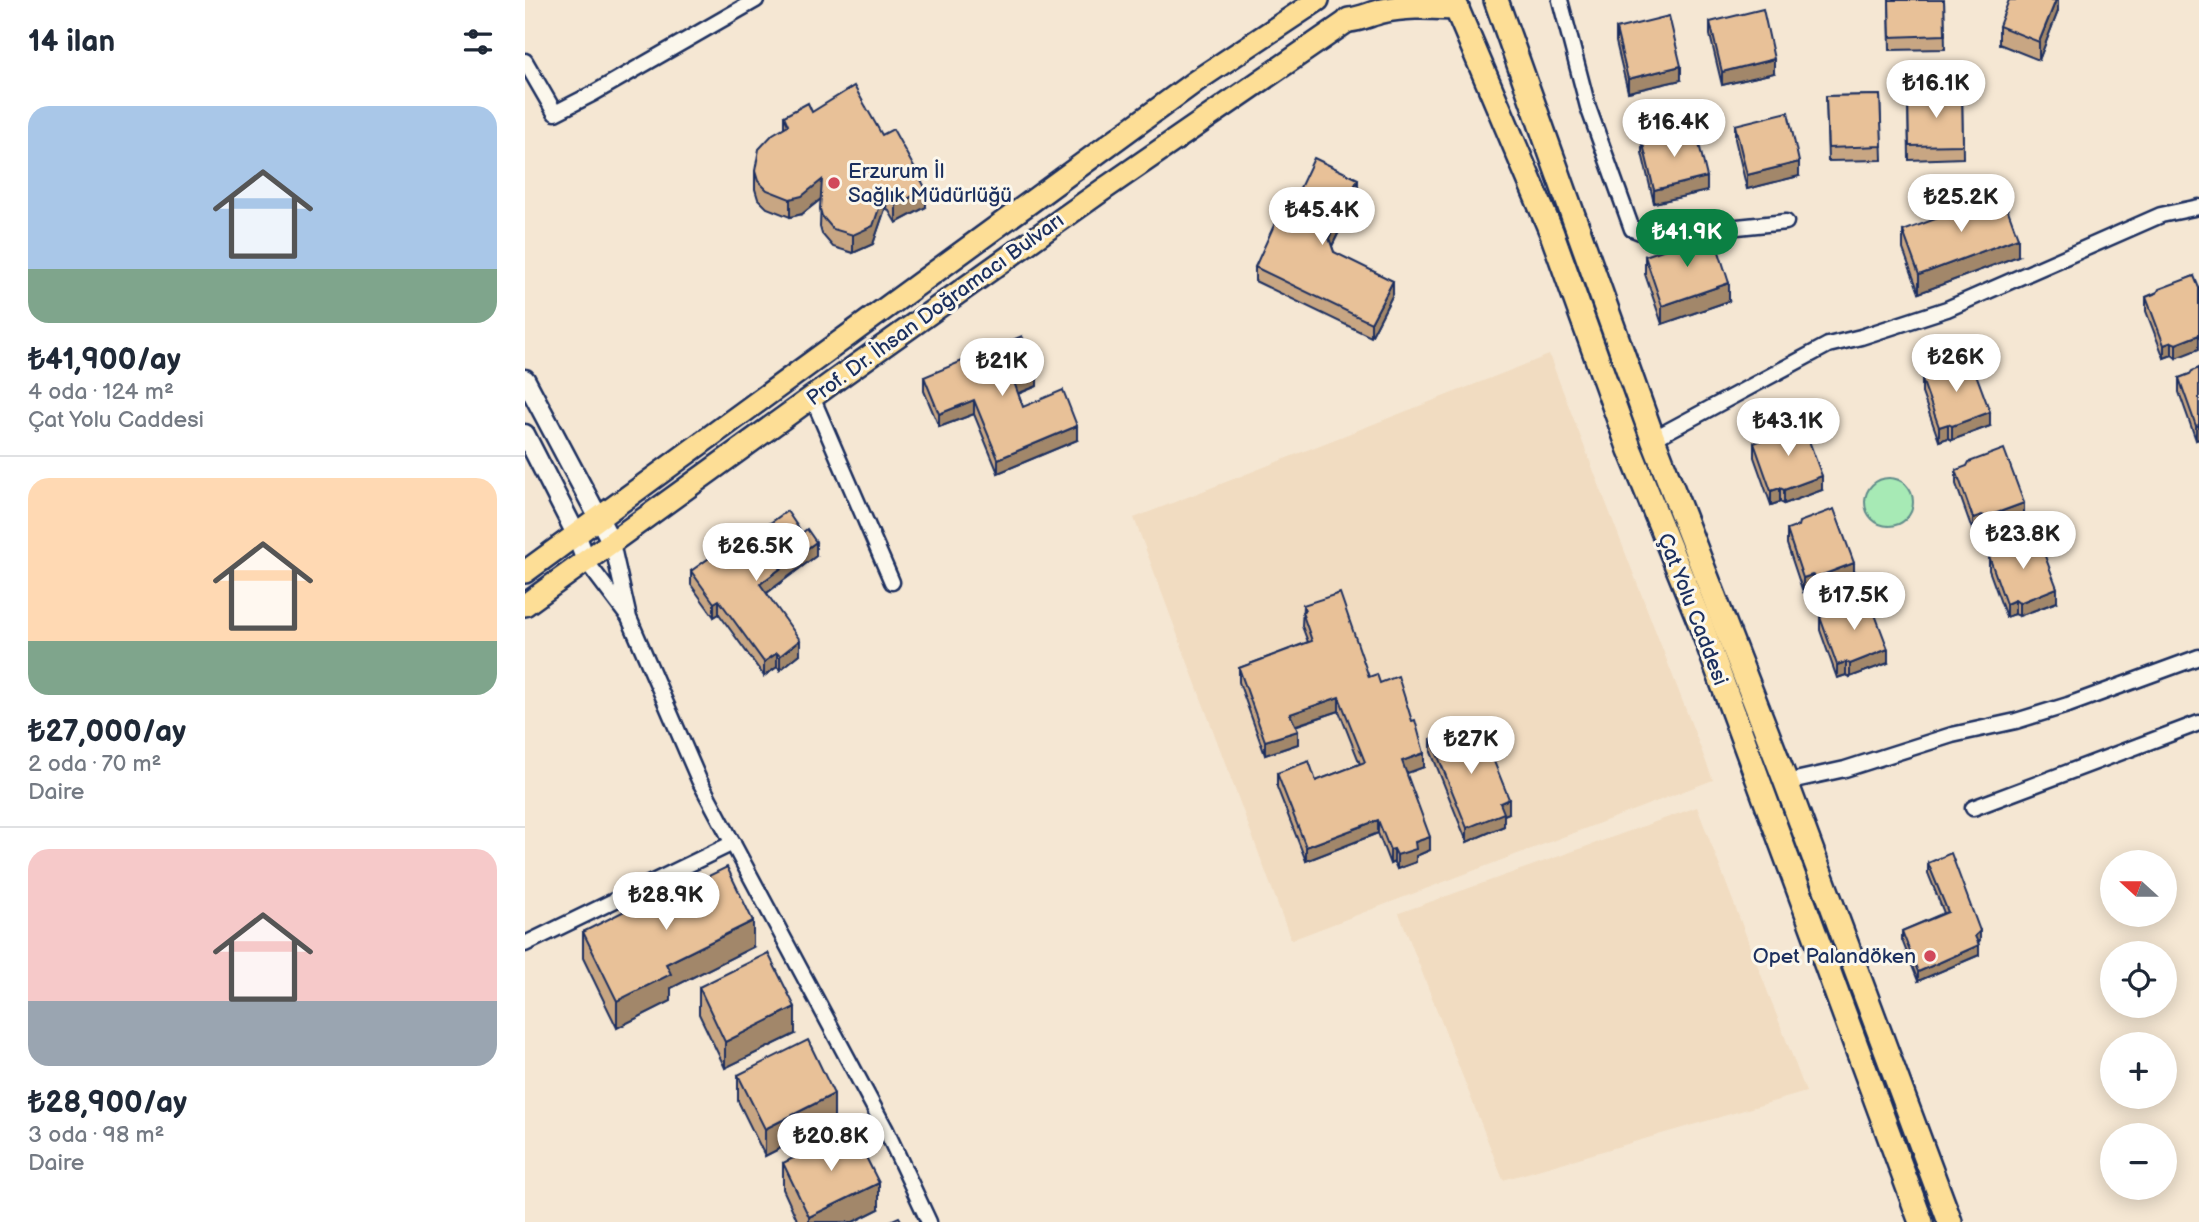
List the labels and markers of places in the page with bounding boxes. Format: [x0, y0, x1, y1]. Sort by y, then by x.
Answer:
pin: ₺16.1K [1879, 60, 1993, 120]
pin: ₺16.4K [1617, 100, 1731, 159]
place label: Erzurum İl Sağlık Müdürlüğü [848, 159, 1012, 208]
pin: ₺25.2K [1904, 174, 2018, 234]
marker: Erzurum İl Sağlık Müdürlüğü [826, 175, 842, 191]
pin: ₺45.4K [1265, 188, 1379, 247]
pin: ₺41.9K [1630, 210, 1744, 269]
pin: ₺26K [1915, 334, 1997, 394]
pin: ₺21K [961, 338, 1043, 398]
pin: ₺43.1K [1731, 398, 1845, 458]
pin: ₺23.8K [1966, 512, 2080, 571]
pin: ₺26.5K [699, 524, 813, 583]
pin: ₺17.5K [1797, 572, 1911, 632]
pin: ₺27K [1430, 716, 1512, 776]
pin: ₺28.9K [609, 872, 723, 932]
place label: Opet Palandöken [1753, 944, 1916, 969]
marker: Opet Palandöken [1922, 948, 1938, 964]
pin: ₺20.8K [774, 1114, 888, 1173]

